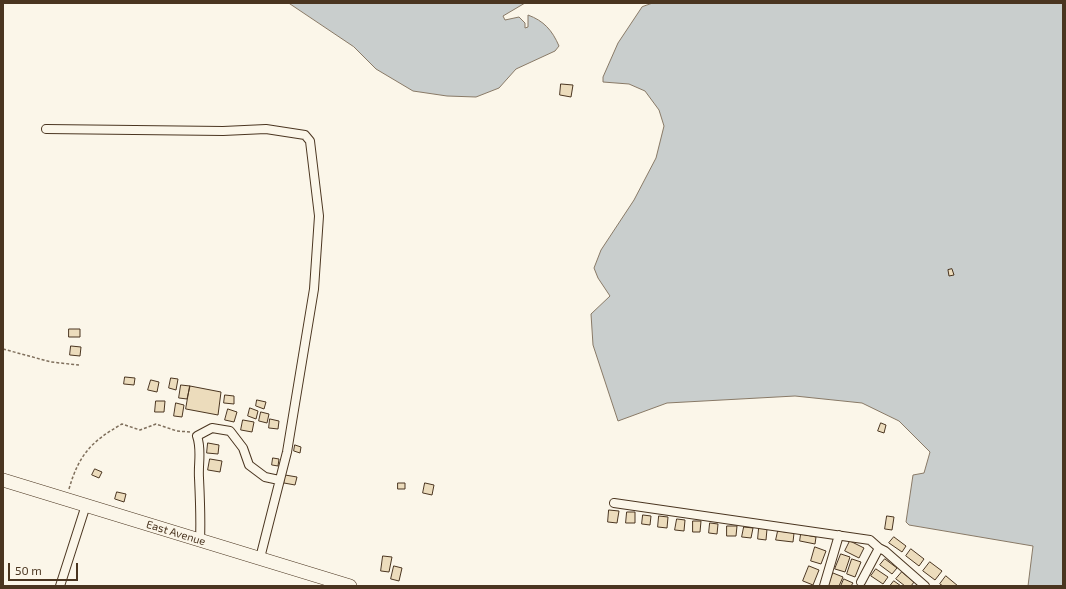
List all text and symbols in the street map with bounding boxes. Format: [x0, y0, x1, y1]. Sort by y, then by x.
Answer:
street label: East Avenue [145, 518, 207, 548]
scale bar [10, 555, 80, 581]
text: 50 m [15, 563, 42, 577]

